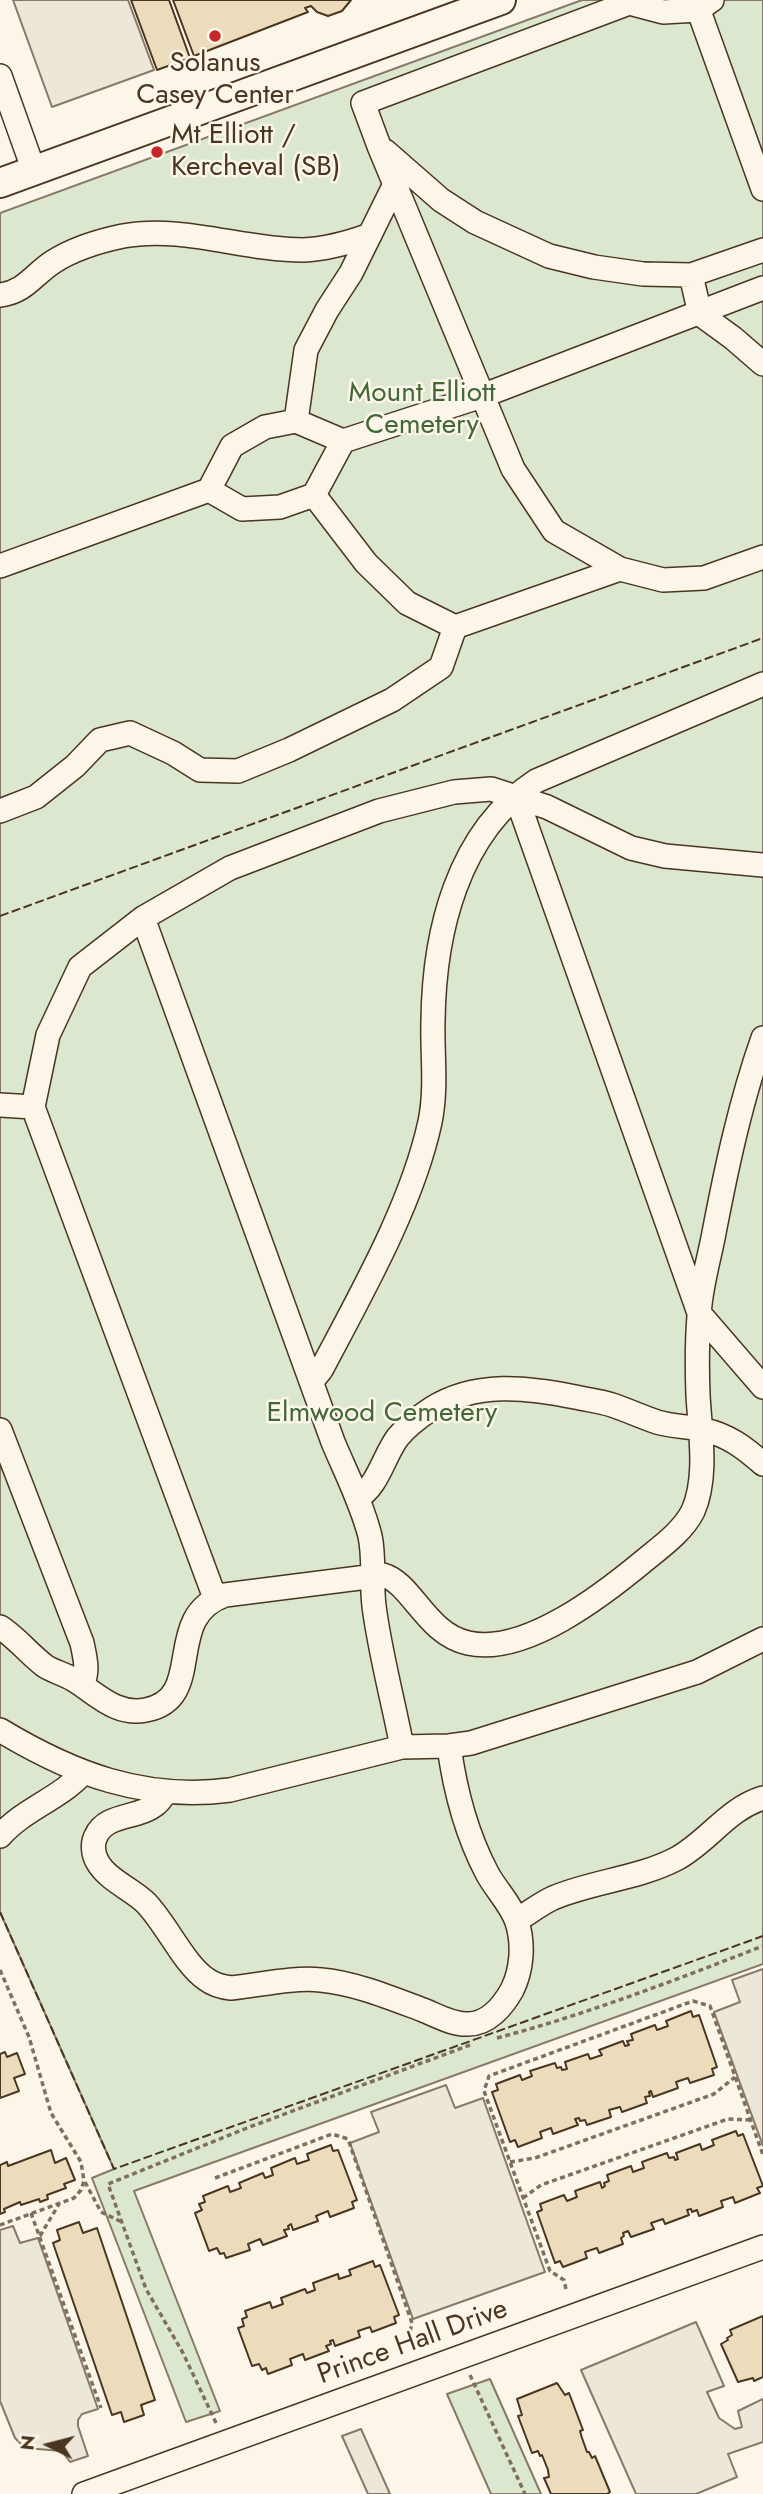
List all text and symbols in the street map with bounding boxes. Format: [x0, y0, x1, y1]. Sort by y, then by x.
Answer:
marker: Solanus Casey Center [207, 28, 223, 44]
place label: Solanus Casey Center [136, 47, 294, 113]
place label: Mt Elliott / Kercheval (SB) [171, 119, 341, 185]
marker: Mt Elliott / Kercheval (SB) [149, 144, 165, 160]
park label: Mount Elliott Cemetery [349, 377, 495, 443]
park label: Elmwood Cemetery [267, 1397, 497, 1431]
street label: Prince Hall Drive [313, 2293, 513, 2393]
north arrow [14, 2410, 84, 2480]
text: N [13, 2434, 42, 2452]

